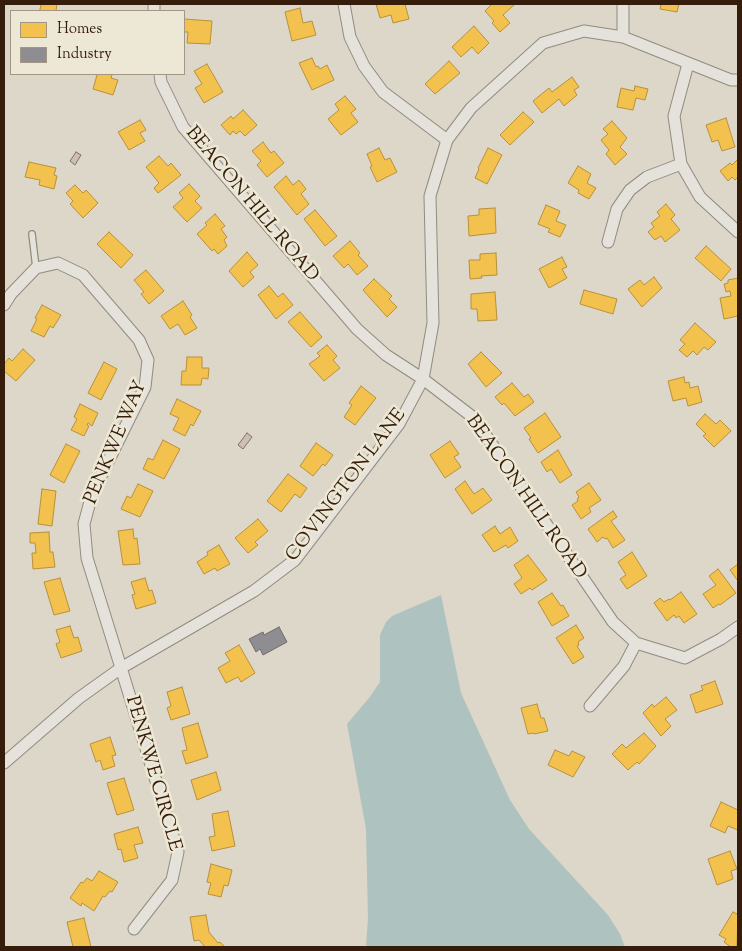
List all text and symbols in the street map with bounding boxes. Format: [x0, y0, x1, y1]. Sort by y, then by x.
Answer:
legend [10, 10, 185, 75]
text: Homes [57, 19, 102, 40]
text: Industry [57, 44, 112, 65]
street label: BEACON HILL ROAD [179, 123, 323, 287]
street label: PENKWE WAY [81, 378, 153, 508]
street label: COVINGTON LANE [282, 405, 412, 567]
street label: BEACON HILL ROAD [460, 411, 590, 585]
street label: PENKWE CIRCLE [119, 694, 185, 854]

